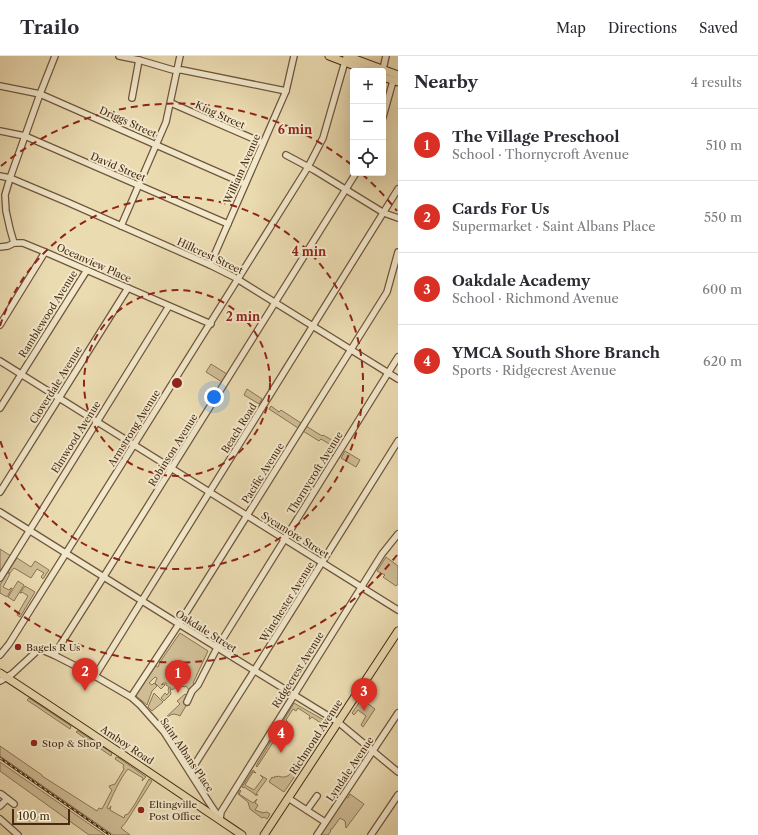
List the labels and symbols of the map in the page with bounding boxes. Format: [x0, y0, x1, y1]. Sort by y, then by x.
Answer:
street label: King Street [193, 98, 247, 132]
street label: Driggs Street [97, 104, 159, 141]
text: 6 min [278, 122, 313, 137]
street label: William Avenue [220, 132, 263, 207]
street label: David Street [88, 150, 148, 185]
street label: Hillcrest Street [175, 235, 245, 277]
street label: Oceanview Place [55, 241, 134, 286]
text: 4 min [292, 244, 327, 259]
street label: Ramblewood Avenue [16, 268, 80, 360]
text: 2 min [226, 309, 261, 324]
street label: Cloverdale Avenue [27, 343, 85, 426]
centre of rings [170, 376, 184, 390]
street label: Armstrong Avenue [105, 387, 163, 470]
your location [204, 387, 224, 407]
street label: Elmwood Avenue [48, 398, 104, 476]
street label: Beach Road [218, 400, 260, 456]
street label: Robinson Avenue [145, 411, 201, 489]
street label: Thornycroft Avenue [284, 429, 346, 517]
street label: Pacific Avenue [239, 440, 287, 506]
street label: Sycamore Street [259, 509, 332, 561]
street label: Winchester Avenue [256, 559, 317, 646]
street label: Oakdale Street [173, 607, 239, 655]
street label: Ridgecrest Avenue [269, 629, 327, 711]
place label: Bagels R Us [26, 641, 80, 654]
marker: Bagels R Us [13, 642, 23, 652]
pin: 2 [72, 658, 98, 691]
pin: 1 [165, 660, 191, 693]
pin: 3 [351, 678, 377, 711]
street label: Richmond Avenue [287, 696, 345, 777]
street label: Saint Albans Place [157, 715, 217, 795]
pin: 4 [268, 720, 294, 753]
street label: Amboy Road [97, 722, 156, 768]
street label: Lyndale Avenue [323, 734, 377, 804]
place label: Stop & Shop [42, 737, 102, 750]
marker: Stop & Shop [29, 738, 39, 748]
place label: Eltingville Post Office [149, 798, 201, 823]
marker: Eltingville Post Office [136, 805, 146, 815]
scale bar [12, 807, 70, 826]

